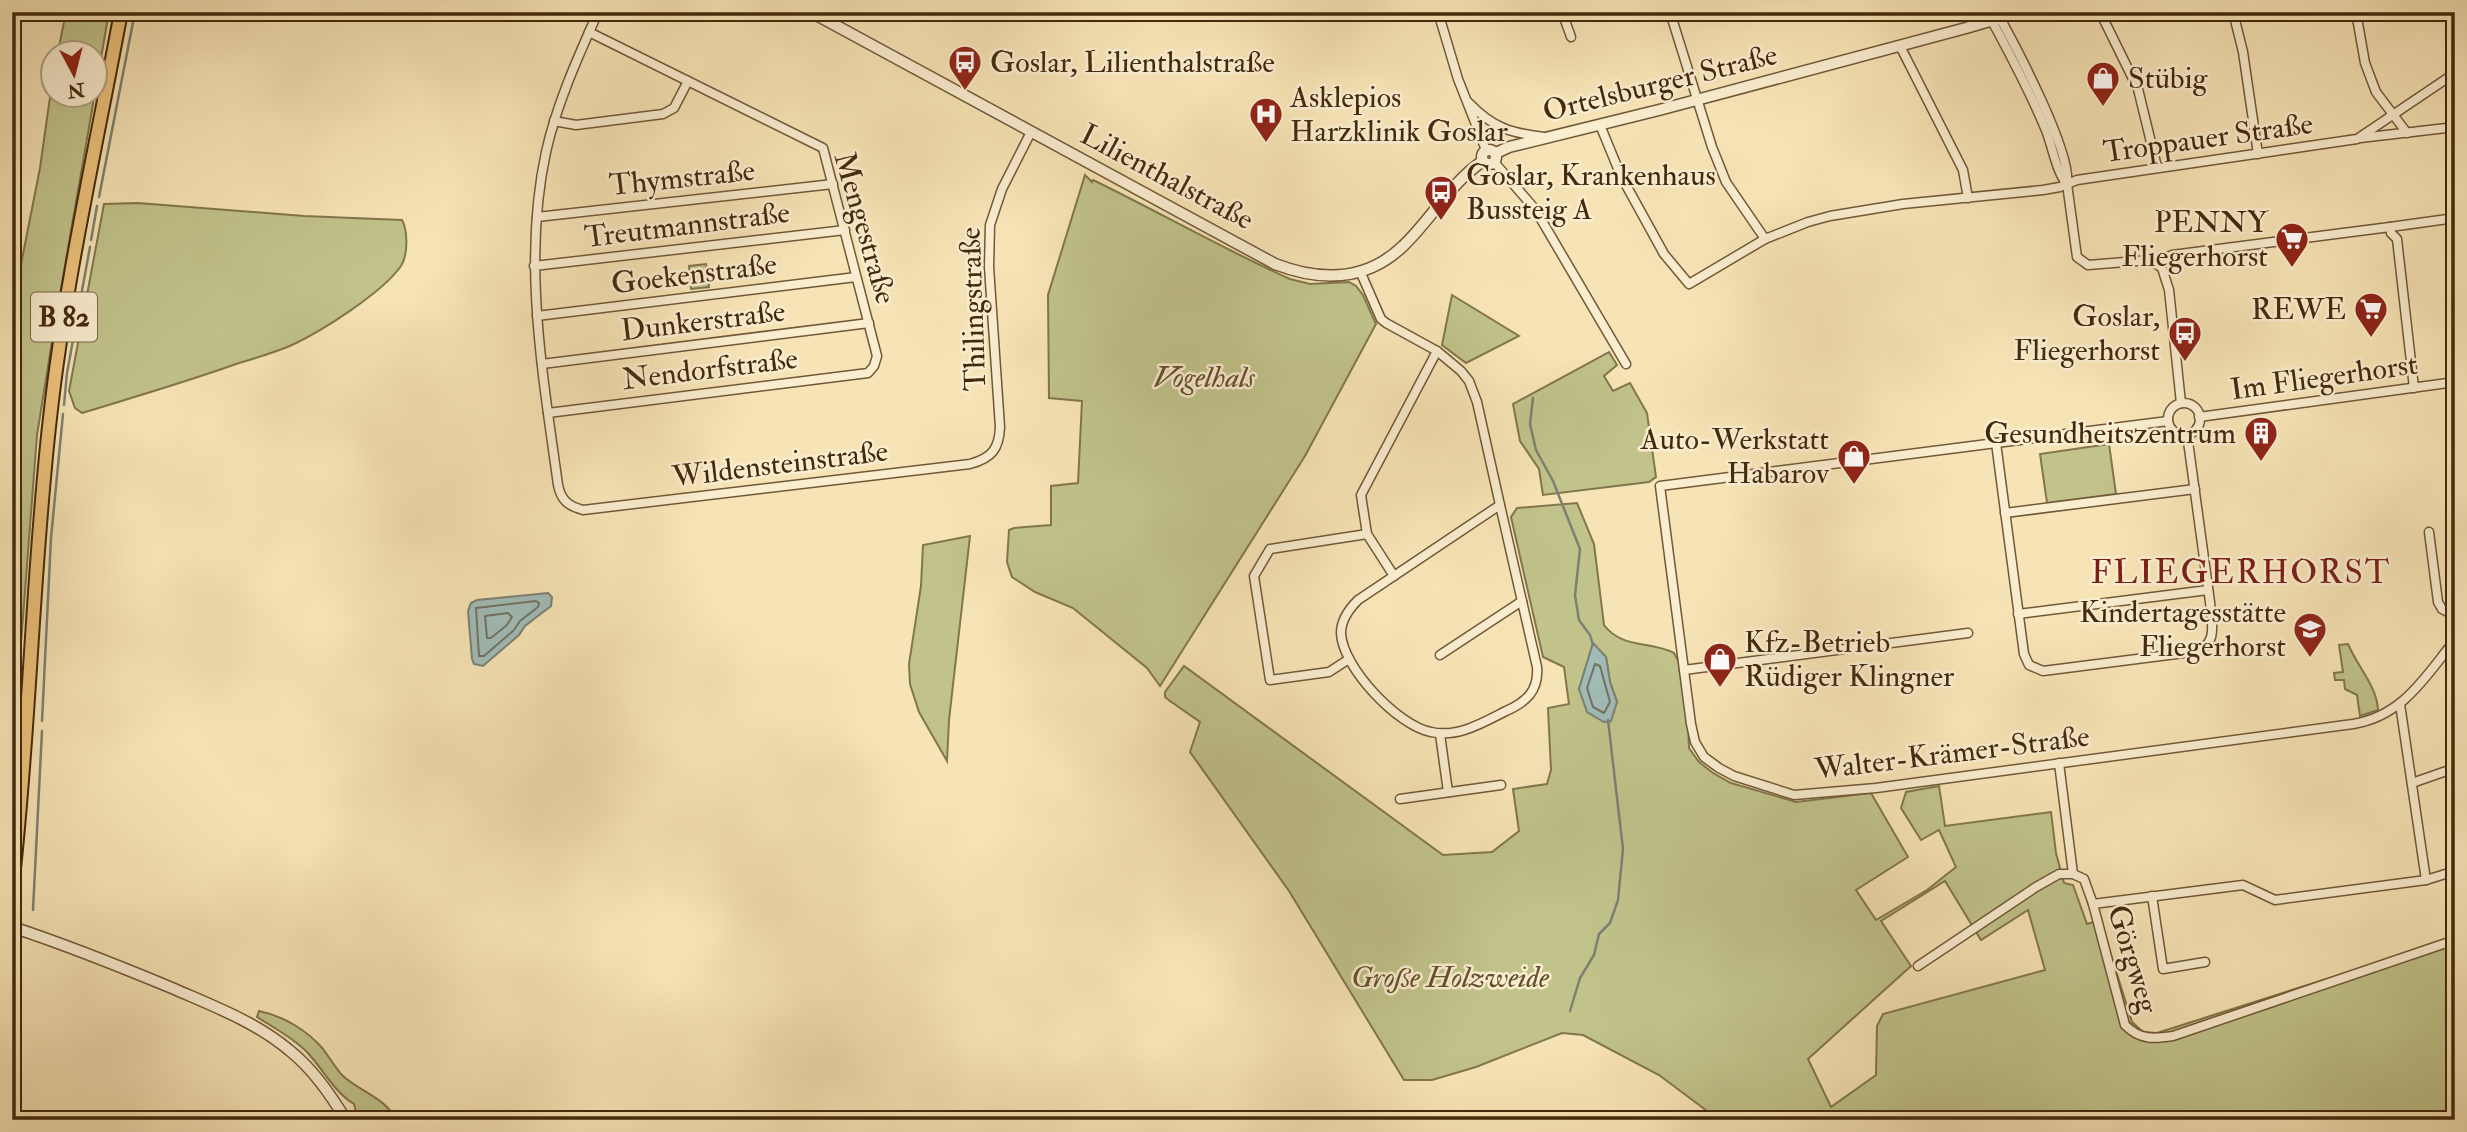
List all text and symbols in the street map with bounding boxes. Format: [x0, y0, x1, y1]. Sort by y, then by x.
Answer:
street label: Ortelsburger Straße [1539, 36, 1781, 130]
north arrow [38, 38, 108, 108]
bus stop icon: Goslar, Lilienthalstraße [946, 43, 984, 92]
place label: Goslar, Lilienthalstraße [990, 44, 1275, 81]
shop icon: Stübig [2084, 59, 2122, 108]
place label: Stübig [2128, 60, 2208, 97]
text: N [65, 77, 87, 103]
place label: Asklepios Harzklinik Goslar [1289, 79, 1508, 150]
hospital icon: Asklepios Harzklinik Goslar [1247, 95, 1285, 144]
street label: Troppauer Straße [2101, 105, 2315, 171]
street label: Lilienthalstraße [1074, 116, 1260, 238]
street label: Mengestraße [826, 148, 904, 308]
street label: Thymstraße [607, 152, 757, 204]
place label: Goslar, Krankenhaus Bussteig A [1466, 157, 1716, 228]
bus stop icon: Goslar, Krankenhaus Bussteig A [1422, 173, 1460, 222]
street label: Treutmannstraße [582, 194, 792, 256]
place label: PENNY Fliegerhorst [2121, 204, 2269, 275]
supermarket icon: PENNY Fliegerhorst [2273, 220, 2311, 269]
street label: Thilingstraße [952, 226, 994, 392]
street label: Goekenstraße [609, 246, 779, 302]
supermarket icon: REWE [2352, 290, 2390, 339]
place label: REWE [2251, 291, 2346, 328]
road number: B 82 [31, 292, 97, 342]
street label: Dunkerstraße [619, 293, 787, 349]
place label: Goslar, Fliegerhorst [2013, 298, 2160, 369]
bus stop icon: Goslar, Fliegerhorst [2166, 314, 2204, 363]
street label: Nendorfstraße [620, 340, 800, 398]
street label: Im Fliegerhorst [2228, 346, 2420, 408]
park label: Vogelhals [1153, 359, 1255, 396]
building icon: Gesundheitszentrum [2242, 414, 2280, 463]
place label: Gesundheitszentrum [1984, 415, 2236, 452]
place label: Auto-Werkstatt Habarov [1640, 421, 1830, 492]
street label: Wildensteinstraße [669, 432, 890, 496]
shop icon: Auto-Werkstatt Habarov [1835, 437, 1873, 486]
district label: FLIEGERHORST [2091, 552, 2391, 593]
place label: Kindertagesstätte Fliegerhorst [2079, 594, 2286, 665]
school or university icon: Kindertagesstätte Fliegerhorst [2291, 610, 2329, 659]
place label: Kfz-Betrieb Rüdiger Klingner [1744, 624, 1954, 695]
shop icon: Kfz-Betrieb Rüdiger Klingner [1701, 640, 1739, 689]
street label: Walter-Krämer-Straße [1812, 718, 2091, 788]
street label: Görgweg [2099, 900, 2167, 1019]
park label: Große Holzweide [1351, 959, 1550, 996]

